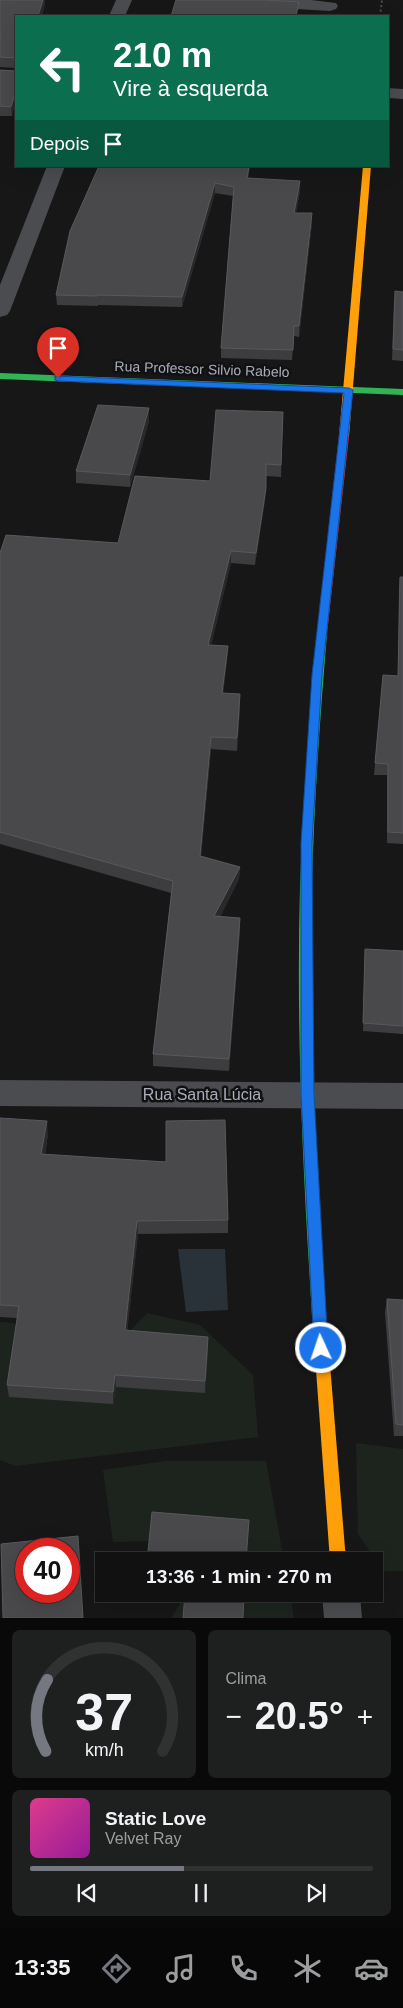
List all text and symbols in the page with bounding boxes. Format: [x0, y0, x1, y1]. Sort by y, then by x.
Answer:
icon: left [30, 35, 95, 100]
text: 210 m [113, 35, 212, 74]
text: Vire à esquerda [113, 76, 268, 101]
icon: arrive [99, 130, 127, 158]
text: Depois [30, 133, 89, 154]
pin [37, 327, 79, 378]
icon: arrive [44, 334, 72, 362]
street label: Rua Professor Silvio Rabelo [114, 358, 290, 380]
street label: Rua Santa Lúcia [143, 1086, 261, 1103]
position arrow [294, 1321, 346, 1373]
speed limit sign: 40 [15, 1538, 80, 1603]
text: 13:36 · 1 min · 270 m [146, 1566, 332, 1587]
text: Clima [226, 1670, 266, 1687]
text: 37 [75, 1683, 133, 1741]
text: 20.5° [255, 1695, 344, 1737]
text: − [226, 1701, 242, 1732]
text: + [357, 1701, 373, 1732]
text: km/h [84, 1740, 123, 1760]
text: Static Love [105, 1808, 206, 1829]
text: Velvet Ray [105, 1830, 181, 1847]
icon: previous [73, 1879, 101, 1907]
icon: pause [187, 1879, 215, 1907]
icon: next [302, 1879, 330, 1907]
icon: directions [99, 1951, 134, 1986]
icon: music [163, 1951, 198, 1986]
icon: phone [226, 1951, 261, 1986]
icon: climate [290, 1951, 325, 1986]
icon: car [354, 1951, 389, 1986]
text: 13:35 [14, 1955, 71, 1980]

